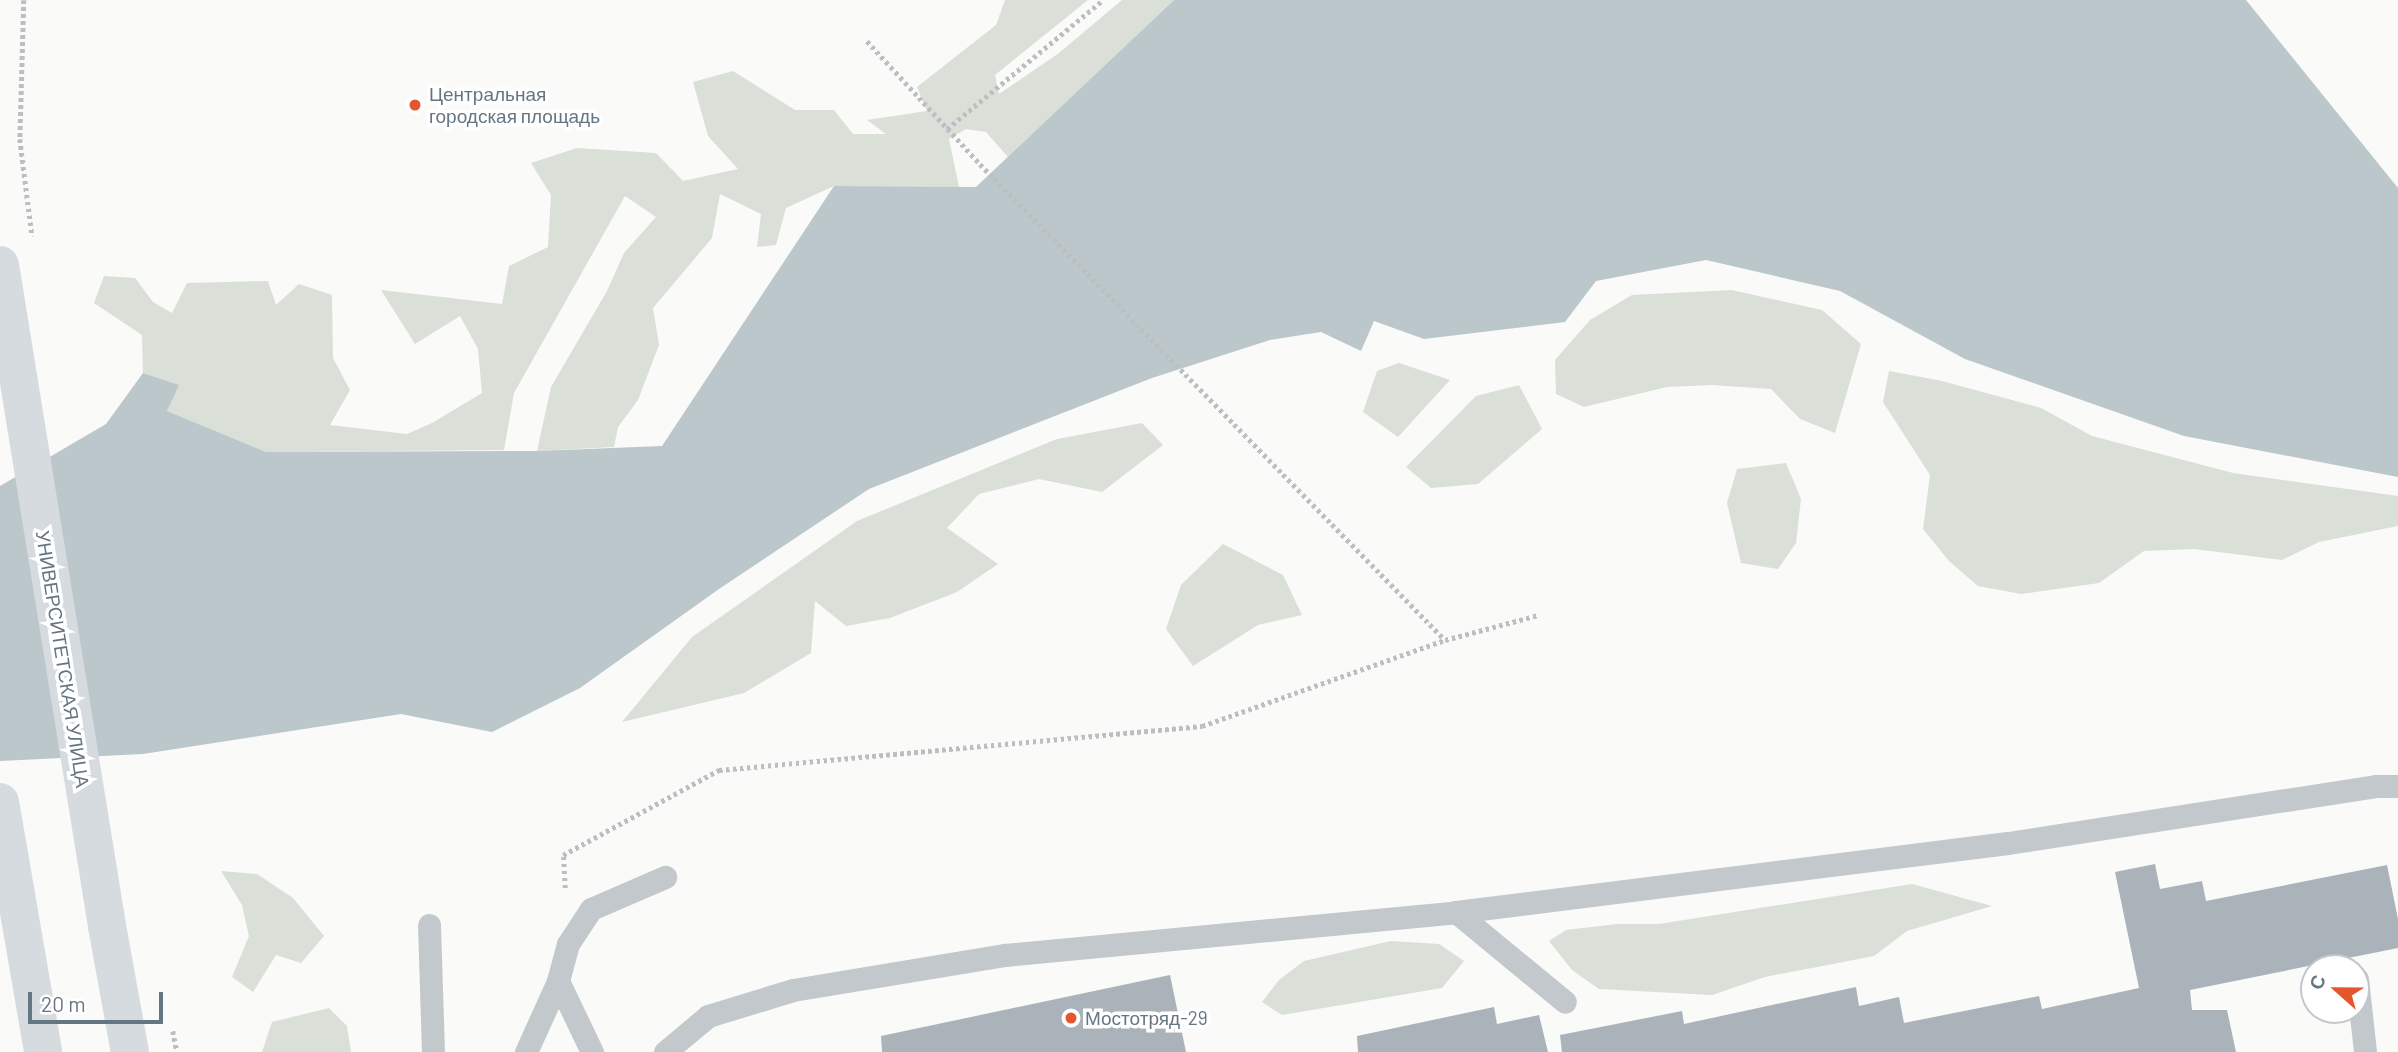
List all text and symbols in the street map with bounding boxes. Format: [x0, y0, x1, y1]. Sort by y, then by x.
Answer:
place label: Центральная городская площадь [429, 83, 600, 127]
marker: Центральная городская площадь [407, 97, 423, 113]
street label: УНИВЕРСИТЕТСКАЯ УЛИЦА [31, 529, 95, 789]
north arrow [2300, 954, 2370, 1024]
text: С [2304, 971, 2330, 993]
scale bar [32, 978, 166, 1022]
text: 20 m [41, 991, 86, 1016]
place label: Мостотряд-29 [1085, 1007, 1208, 1029]
marker: Мостотряд-29 [1063, 1010, 1079, 1026]

